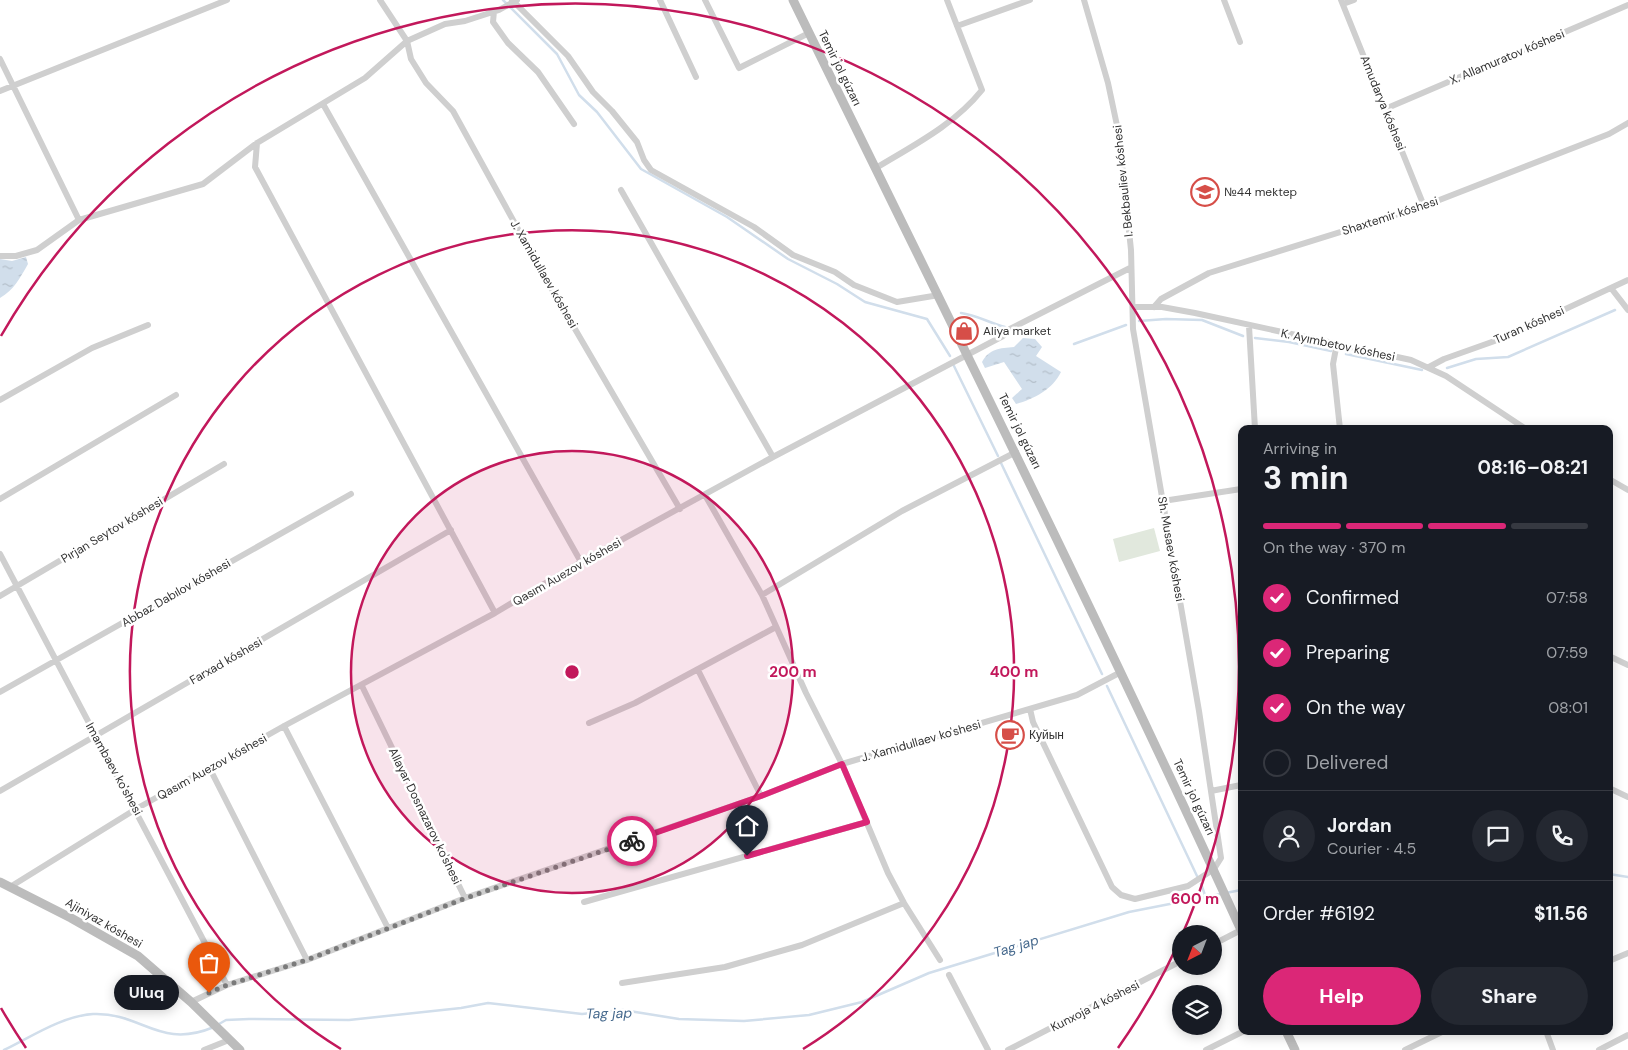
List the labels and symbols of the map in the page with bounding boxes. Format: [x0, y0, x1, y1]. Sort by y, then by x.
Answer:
street label: X. Allamuratov kóshesi [1447, 26, 1567, 88]
street label: Temir jol gúzarı [815, 28, 865, 108]
street label: Amudarya kóshesi [1357, 53, 1409, 153]
street label: I. Bekbauliev kóshesi [1109, 124, 1137, 238]
school or university icon: №44 mektep [1190, 177, 1220, 207]
place label: №44 mektep [1224, 184, 1297, 200]
street label: Shaxtemir kóshesi [1340, 193, 1440, 239]
street label: J. Xamidullaev kóshesi [507, 217, 582, 331]
street label: Turan kóshesi [1491, 302, 1567, 348]
shop icon: Aliya market [949, 316, 979, 346]
place label: Aliya market [983, 323, 1051, 339]
street label: K. Ayımbetov kóshesi [1279, 325, 1397, 365]
street label: Temir jol gúzarı [995, 391, 1045, 471]
street label: Pırjan Seytov kóshesi [58, 493, 166, 567]
street label: Sh. Musaev kóshesi [1154, 495, 1188, 603]
street label: Qasım Auezov kóshesi [510, 534, 624, 610]
street label: Abbaz Dabılov kóshesi [118, 555, 234, 631]
street label: Farxad kóshesi [187, 634, 265, 688]
text: 200 m [769, 662, 817, 682]
text: 400 m [990, 662, 1038, 682]
centre of rings [563, 663, 581, 681]
street label: J. Xamidullaev ko'shesi [859, 716, 983, 766]
street label: Imambaev ko'shesi [82, 720, 146, 818]
cafe icon: Куйын [995, 720, 1025, 750]
place label: Куйын [1029, 727, 1064, 743]
street label: Qasım Auezov kóshesi [154, 730, 270, 804]
street label: Allayar Dosnazarov ko'shesi [385, 745, 465, 887]
street label: Temir jol gúzarı [1169, 756, 1219, 838]
pin [726, 805, 768, 856]
courier [607, 816, 657, 866]
text: 600 m [1171, 889, 1219, 909]
street label: Ajiniyaz kóshesi [63, 894, 146, 952]
north arrow [1172, 925, 1222, 975]
water label: Tag jap [991, 931, 1041, 961]
pin [188, 942, 230, 993]
callout: Uluq [114, 976, 179, 1010]
street label: Kunxoja 4 kóshesi [1048, 977, 1142, 1035]
water label: Tag jap [586, 1004, 633, 1022]

